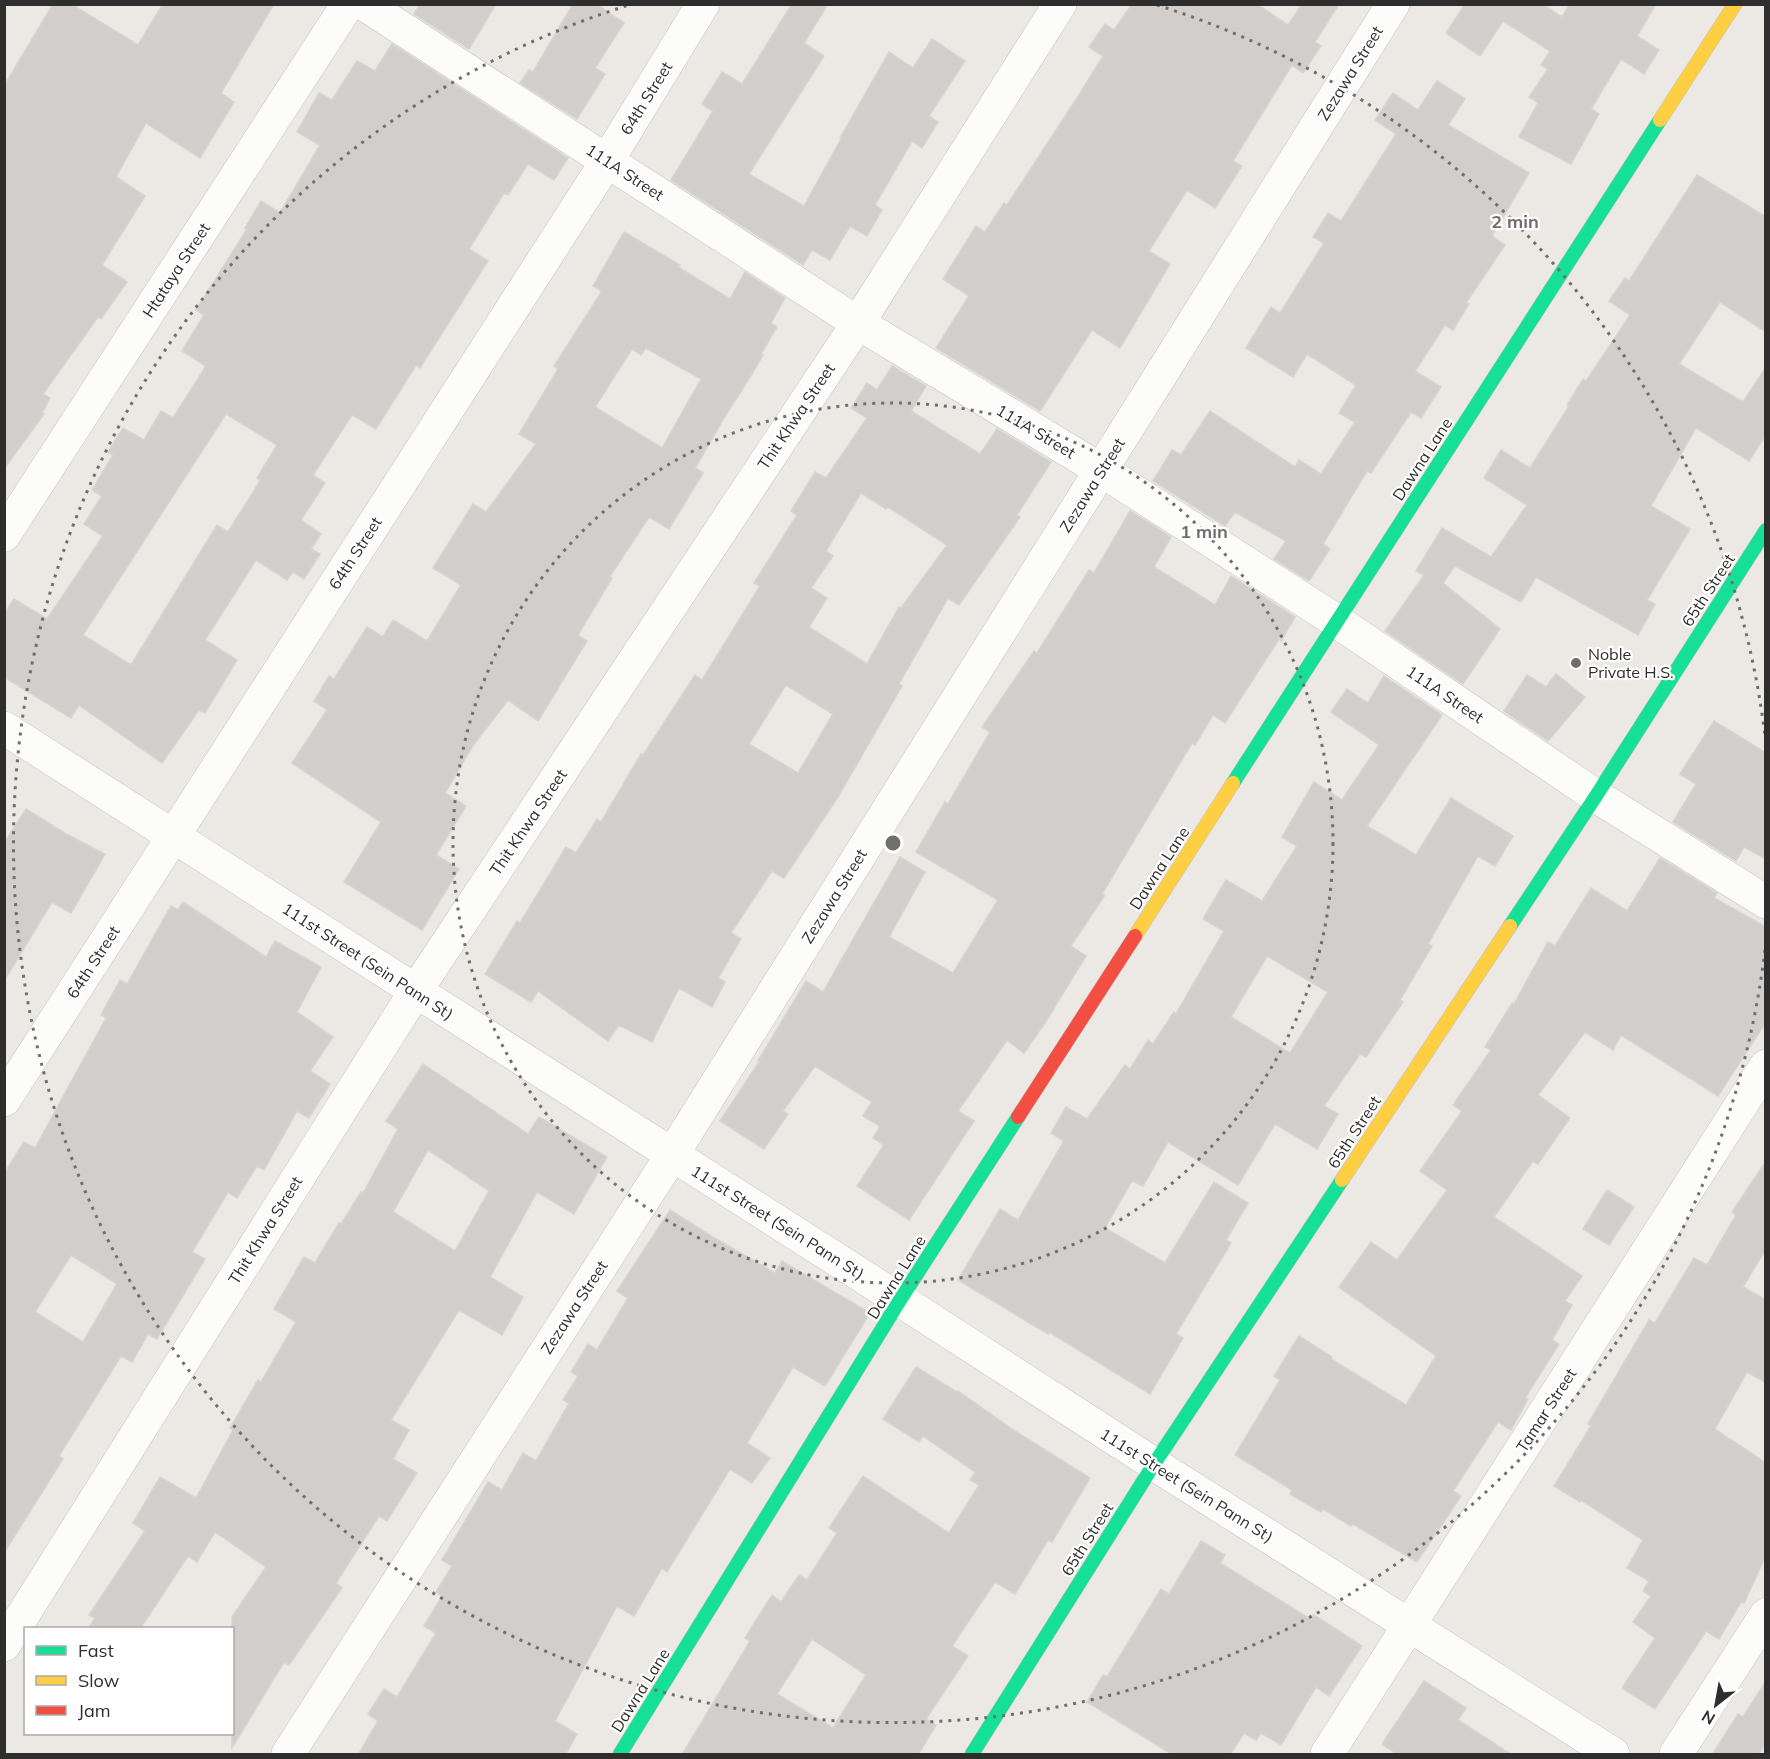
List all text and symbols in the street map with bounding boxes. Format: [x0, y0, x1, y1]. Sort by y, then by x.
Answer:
street label: Zezawa Street [1313, 22, 1387, 124]
street label: 64th Street [616, 57, 677, 138]
street label: 111A Street [582, 139, 668, 205]
text: 2 min [1491, 210, 1539, 233]
street label: Htataya Street [138, 219, 214, 321]
street label: Thit Khwa Street [753, 359, 839, 473]
street label: 111A Street [993, 400, 1080, 463]
street label: Dawna Lane [1388, 414, 1456, 504]
street label: Zezawa Street [1055, 434, 1129, 536]
street label: 64th Street [324, 513, 386, 593]
text: 1 min [1180, 520, 1228, 543]
street label: 65th Street [1677, 550, 1739, 630]
place label: Noble Private H.S. [1588, 644, 1674, 682]
marker: Noble Private H.S. [1569, 656, 1583, 670]
street label: 111A Street [1403, 661, 1488, 727]
street label: Thit Khwa Street [485, 765, 571, 879]
street label: Dawna Lane [1125, 823, 1193, 913]
centre of rings [883, 833, 903, 853]
street label: Zezawa Street [797, 845, 871, 947]
street label: 111st Street (Sein Pann St) [278, 898, 458, 1024]
street label: 64th Street [62, 922, 124, 1002]
street label: 65th Street [1323, 1092, 1385, 1172]
street label: 111st Street (Sein Pann St) [688, 1160, 868, 1284]
street label: Thit Khwa Street [224, 1172, 306, 1288]
street label: Dawna Lane [862, 1231, 930, 1323]
street label: Zezawa Street [536, 1256, 612, 1358]
street label: Tamar Street [1511, 1364, 1581, 1456]
street label: 111st Street (Sein Pann St) [1097, 1423, 1277, 1547]
street label: 65th Street [1057, 1498, 1118, 1579]
legend [24, 1627, 234, 1735]
text: Fast [78, 1639, 114, 1662]
street label: Dawna Lane [606, 1644, 674, 1736]
text: Slow [78, 1669, 120, 1692]
north arrow [1686, 1675, 1746, 1735]
text: Jam [78, 1699, 111, 1722]
text: N [1698, 1706, 1719, 1730]

